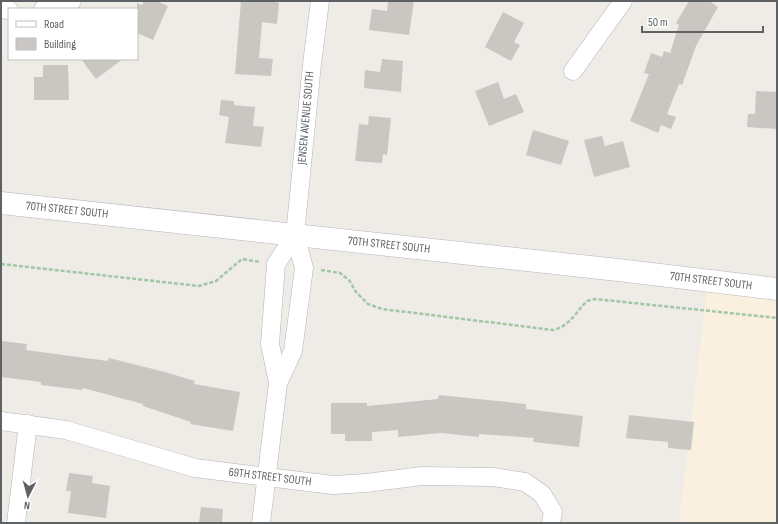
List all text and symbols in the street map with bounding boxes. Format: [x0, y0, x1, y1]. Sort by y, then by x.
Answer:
legend [8, 8, 138, 60]
scale bar [642, 8, 763, 34]
text: 50 m [648, 15, 668, 30]
text: Road [44, 17, 64, 32]
text: Building [44, 37, 76, 52]
street label: JENSEN AVENUE SOUTH [294, 71, 318, 166]
street label: 70TH STREET SOUTH [25, 198, 109, 222]
street label: 70TH STREET SOUTH [347, 233, 431, 257]
street label: 70TH STREET SOUTH [669, 269, 753, 293]
street label: 69TH STREET SOUTH [228, 464, 312, 490]
north arrow [8, 476, 48, 516]
text: N [23, 499, 31, 512]

